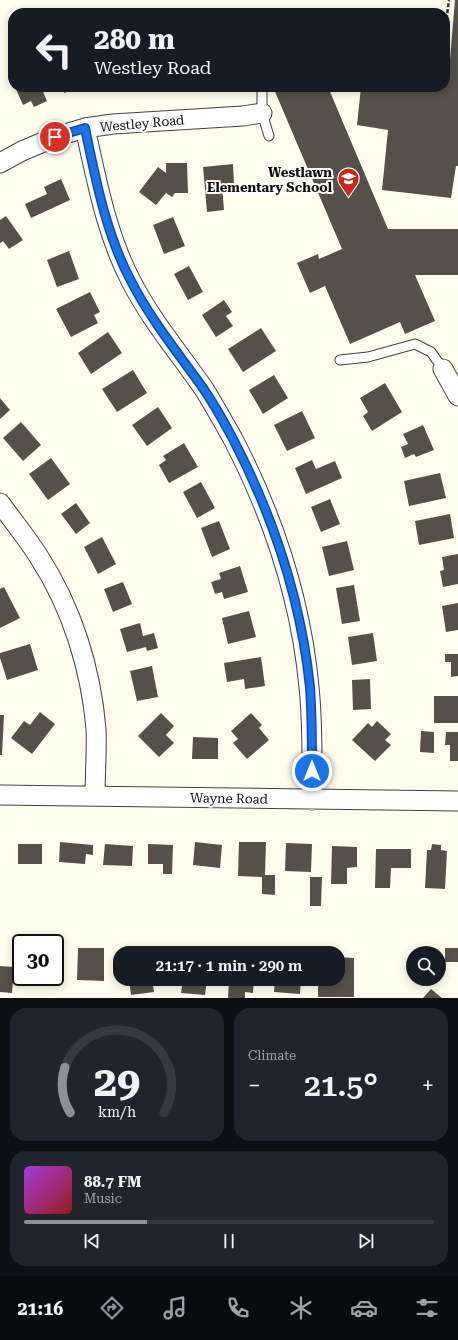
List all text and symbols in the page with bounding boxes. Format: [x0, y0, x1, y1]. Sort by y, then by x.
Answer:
text: 280 m [94, 23, 175, 56]
icon: left [28, 24, 80, 76]
text: Westley Road [94, 57, 211, 78]
street label: Westley Road [99, 112, 186, 135]
pin [38, 120, 72, 154]
icon: arrive [44, 126, 66, 148]
place label: Westlawn Elementary School [207, 165, 333, 195]
school or university icon: Westlawn Elementary School [335, 166, 361, 199]
position arrow [291, 750, 333, 792]
street label: Wayne Road [190, 790, 269, 807]
speed limit sign: 30 [12, 934, 64, 986]
map controls [406, 946, 446, 986]
button: search [406, 946, 446, 986]
text: 21:17 · 1 min · 290 m [156, 957, 302, 975]
text: Climate [248, 1048, 296, 1063]
text: 29 [94, 1056, 140, 1105]
text: 21.5° [304, 1068, 378, 1103]
text: − [248, 1073, 260, 1098]
text: + [422, 1073, 434, 1098]
text: km/h [98, 1103, 136, 1119]
text: 88.7 FM [84, 1173, 141, 1191]
text: Music [84, 1191, 122, 1206]
icon: previous [81, 1230, 103, 1252]
icon: pause [218, 1230, 240, 1252]
icon: next [355, 1230, 377, 1252]
icon: directions [98, 1294, 126, 1322]
icon: music [161, 1294, 189, 1322]
icon: phone [224, 1294, 252, 1322]
icon: climate [287, 1294, 315, 1322]
icon: car [350, 1294, 378, 1322]
icon: filters [413, 1294, 441, 1322]
text: 21:16 [17, 1298, 63, 1319]

